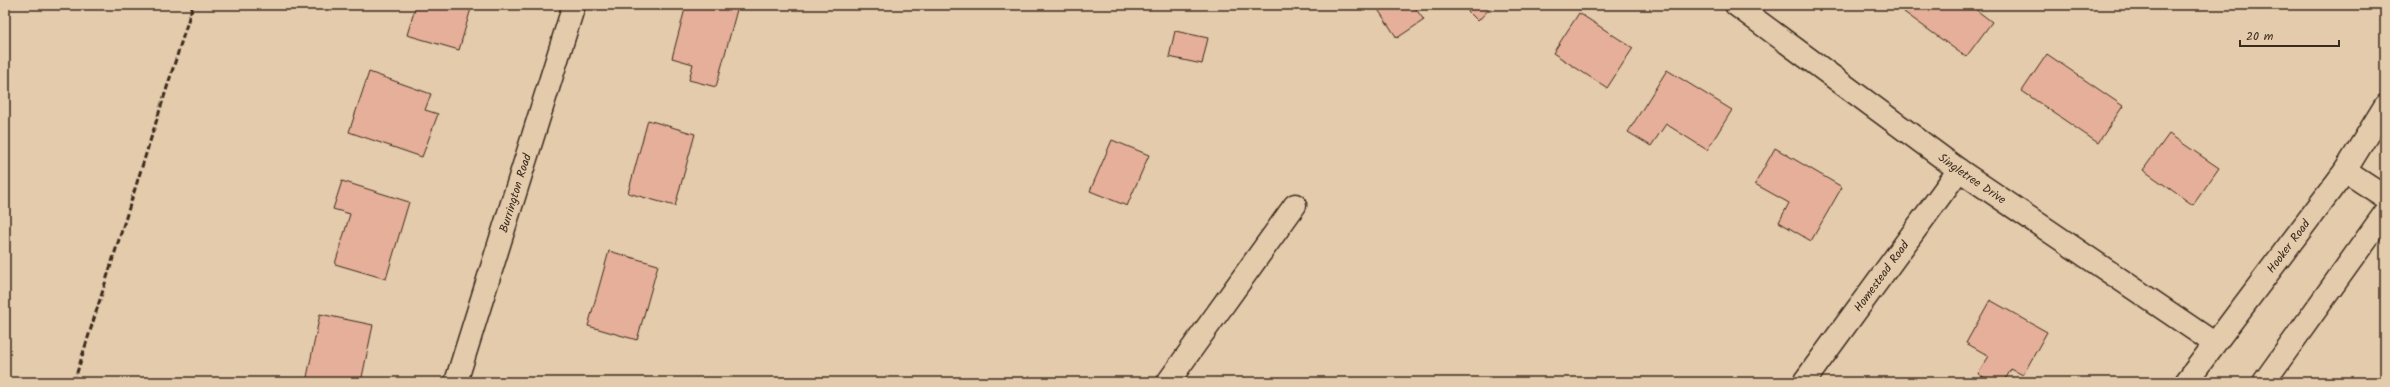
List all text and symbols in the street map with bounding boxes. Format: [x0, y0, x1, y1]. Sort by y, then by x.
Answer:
scale bar [2240, 22, 2339, 48]
text: 20 m [2246, 27, 2274, 46]
street label: Singletree Drive [1934, 148, 2010, 209]
street label: Burrington Road [494, 150, 537, 235]
street label: Hooker Road [2262, 215, 2315, 277]
street label: Homestead Road [1849, 236, 1914, 316]

